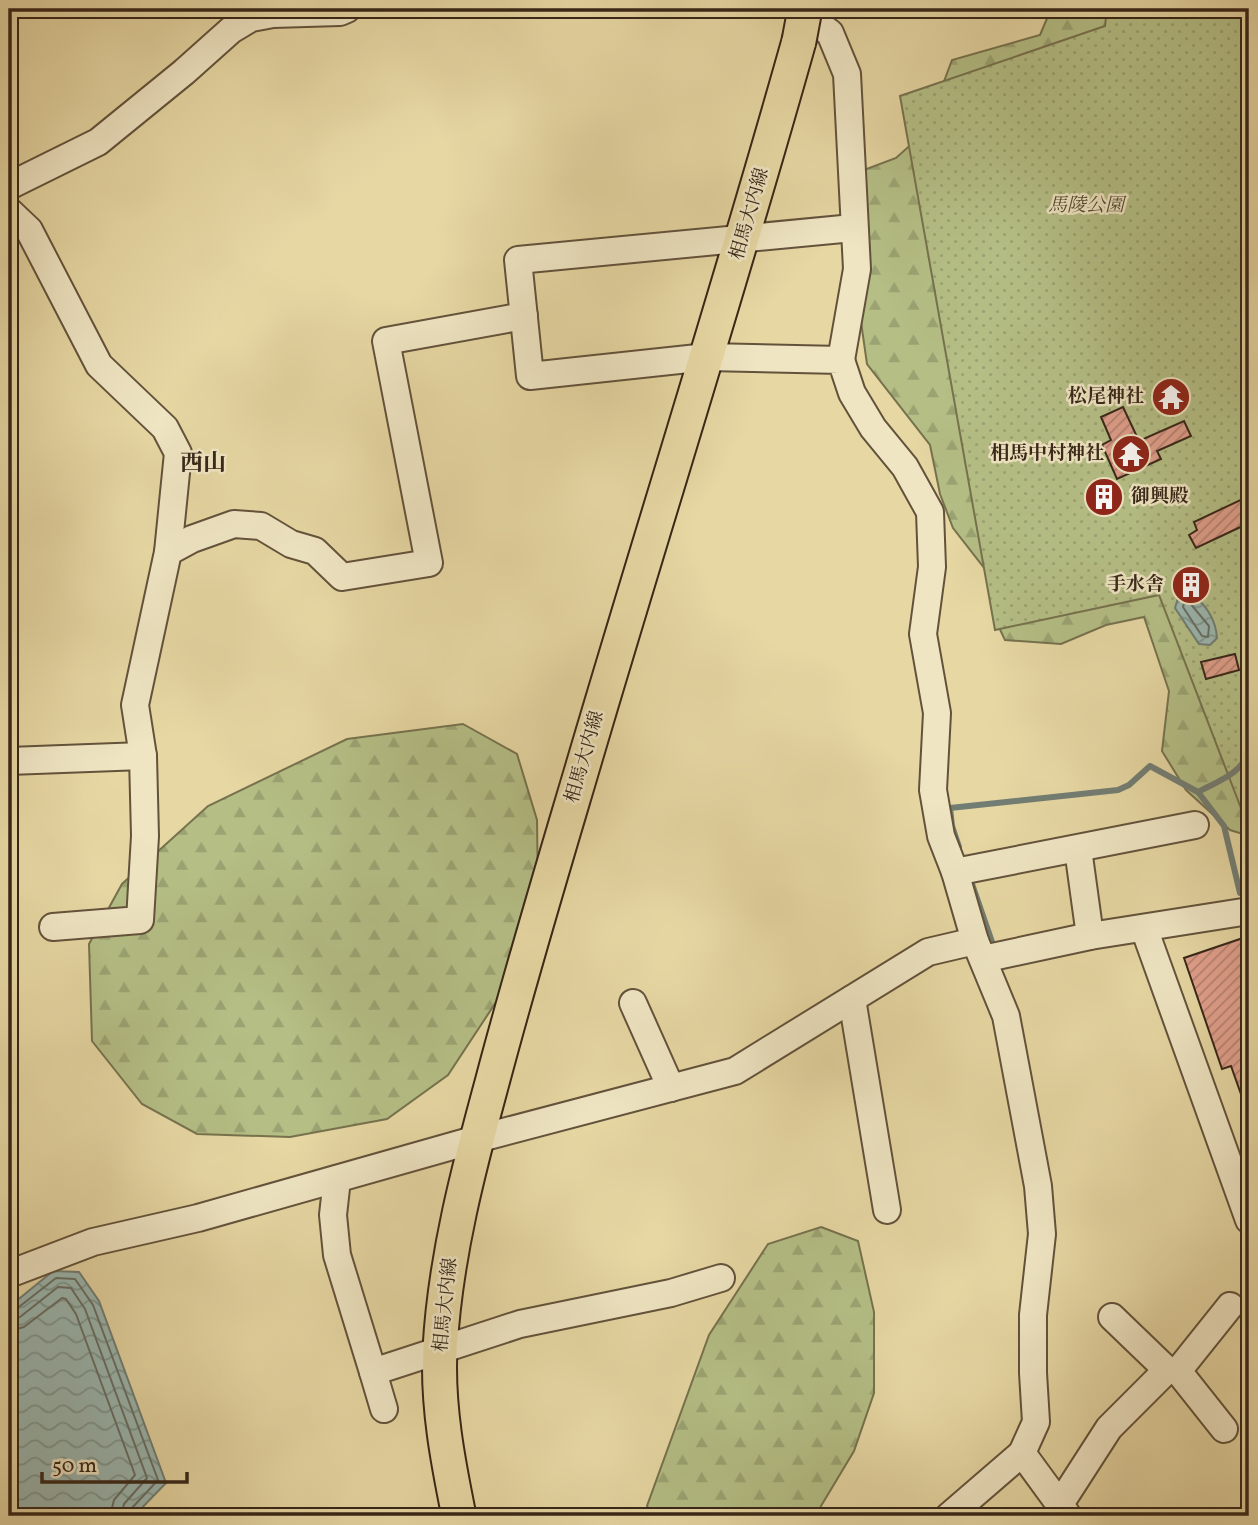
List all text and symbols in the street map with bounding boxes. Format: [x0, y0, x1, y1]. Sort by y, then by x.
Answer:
street label: 相馬大内線 [724, 165, 776, 263]
park label: 馬陵公園 [1048, 193, 1127, 219]
temple icon: 松尾神社 [1150, 376, 1192, 418]
place label: 松尾神社 [1068, 384, 1144, 410]
temple icon: 相馬中村神社 [1110, 433, 1152, 475]
place label: 相馬中村神社 [990, 441, 1104, 467]
district label: 西山 [180, 448, 226, 480]
building icon: 御興殿 [1083, 476, 1125, 518]
place label: 御興殿 [1131, 484, 1189, 510]
building icon: 手水舎 [1170, 564, 1212, 606]
place label: 手水舎 [1107, 572, 1164, 598]
street label: 相馬大内線 [559, 708, 611, 806]
street label: 相馬大内線 [428, 1256, 464, 1354]
scale bar [42, 1441, 187, 1485]
text: 50 m [52, 1452, 97, 1481]

